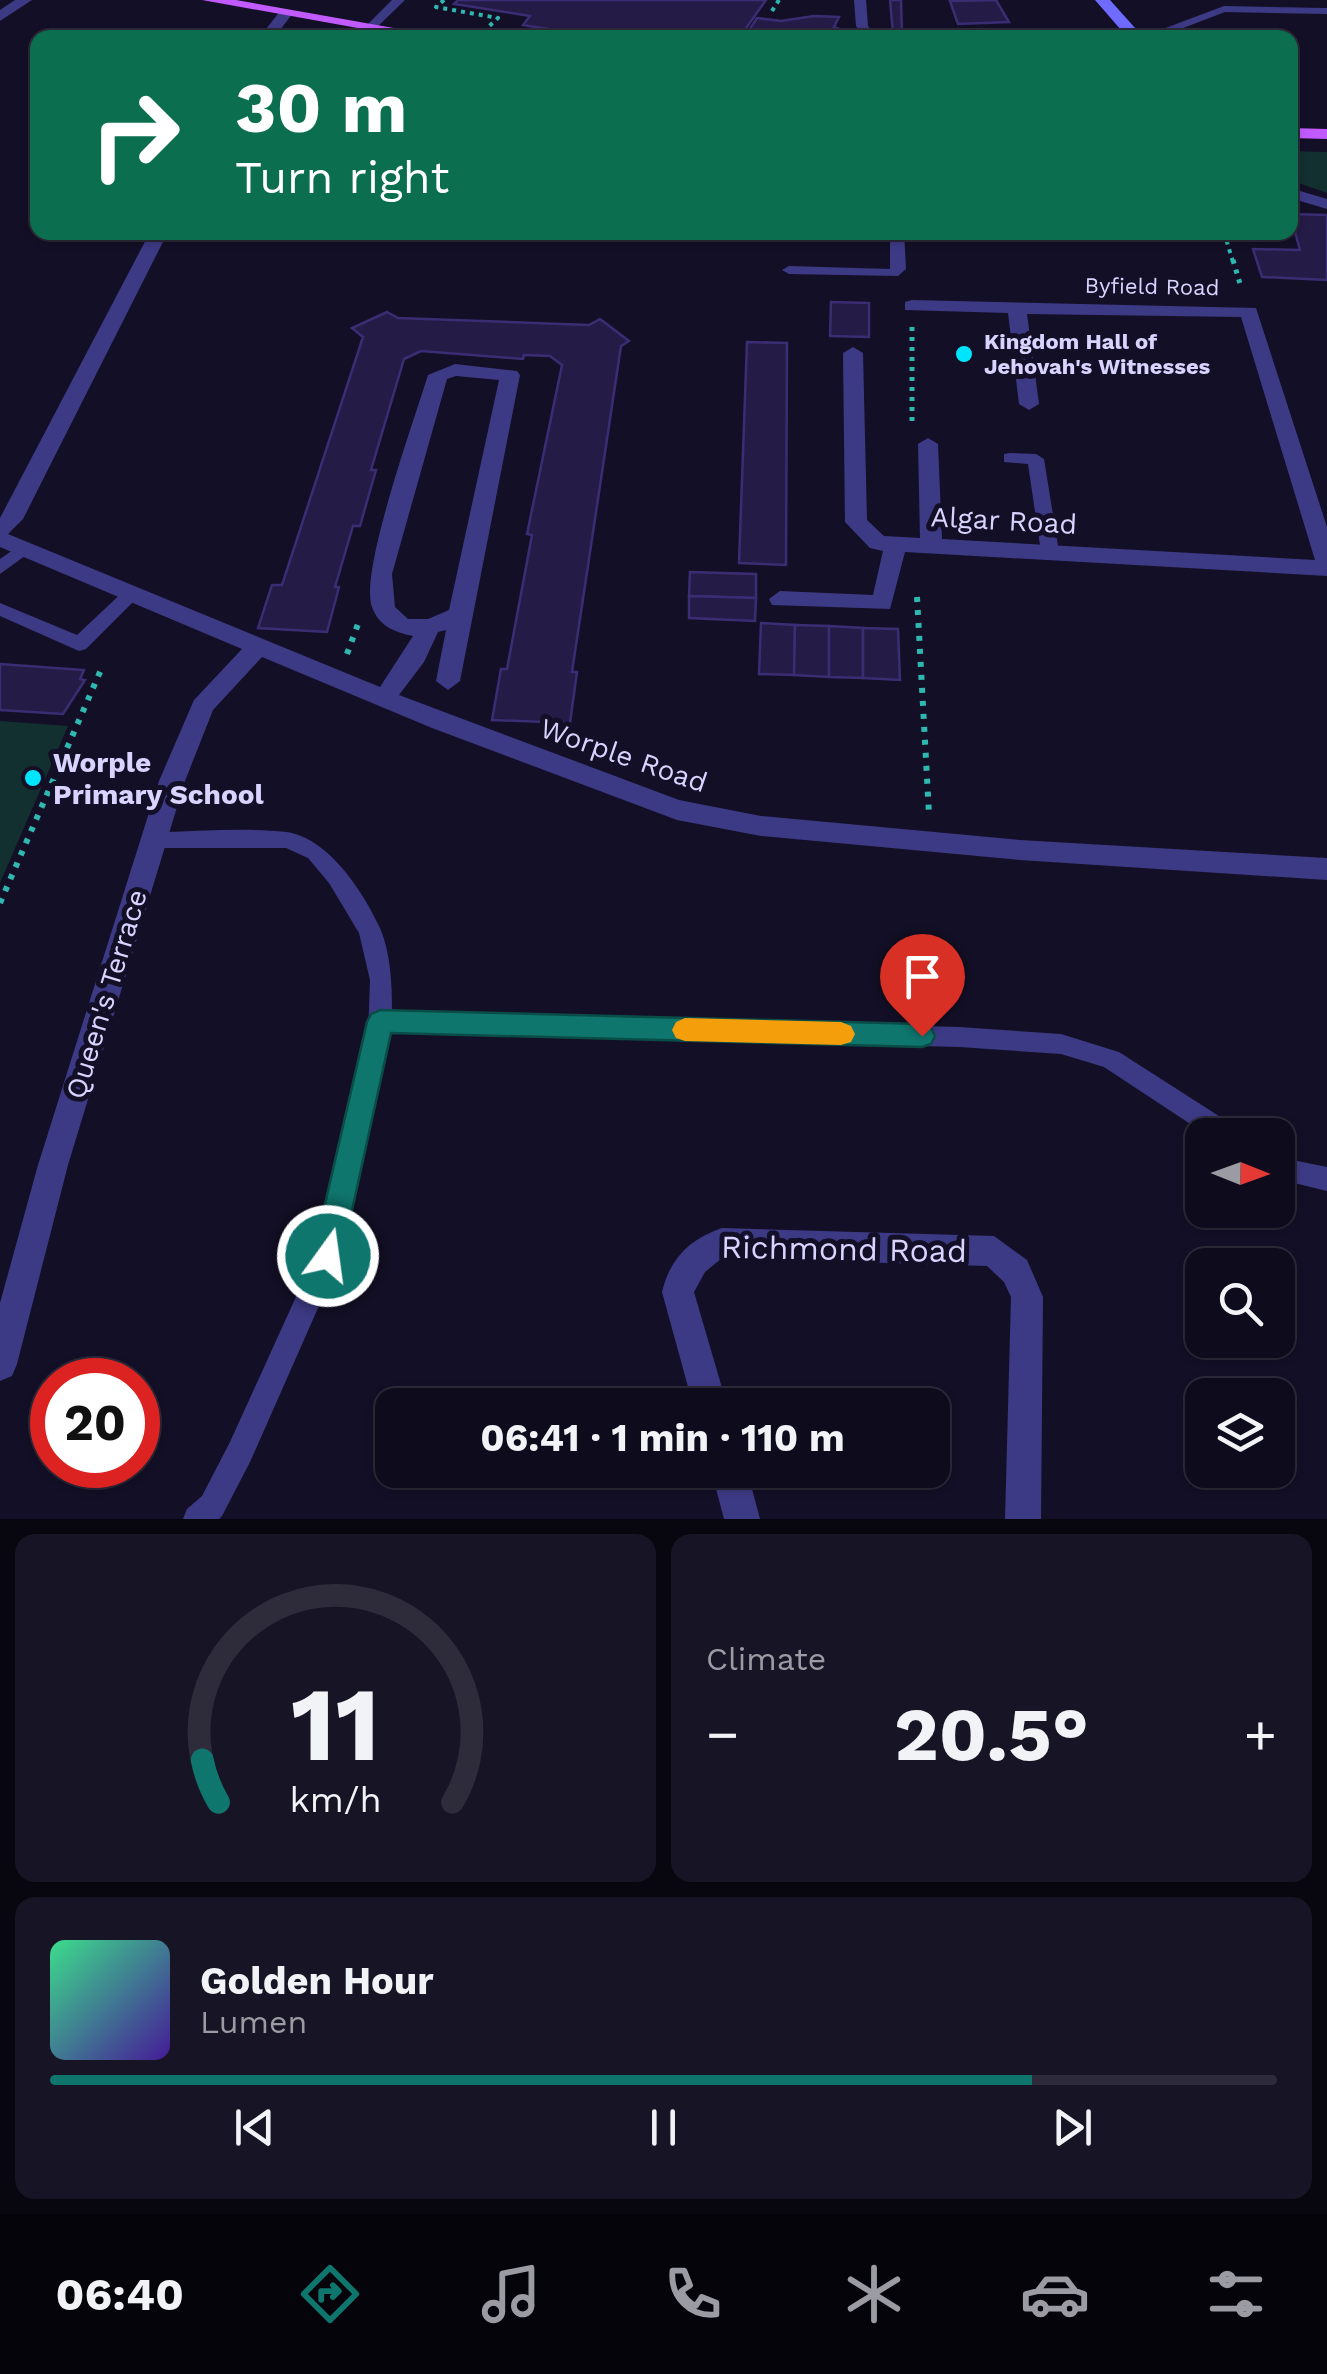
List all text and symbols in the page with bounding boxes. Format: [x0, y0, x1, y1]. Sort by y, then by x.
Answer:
text: 30 m [235, 67, 407, 149]
icon: right [70, 70, 200, 200]
text: Turn right [235, 151, 449, 204]
street label: Byfield Road [1084, 273, 1220, 300]
place label: Kingdom Hall of Jehovah's Witnesses [984, 329, 1211, 379]
marker: Kingdom Hall of Jehovah's Witnesses [953, 343, 975, 365]
street label: Algar Road [930, 500, 1078, 541]
street label: Worple Road [536, 711, 712, 799]
place label: Worple Primary School [53, 746, 264, 811]
marker: Worple Primary School [22, 767, 44, 789]
street label: Queen's Terrace [59, 886, 154, 1103]
pin [880, 934, 965, 1037]
icon: arrive [895, 949, 950, 1004]
north arrow [1185, 1118, 1295, 1228]
map controls [1185, 1118, 1295, 1488]
position arrow [276, 1204, 380, 1308]
street label: Richmond Road [721, 1228, 967, 1270]
button: search [1185, 1248, 1295, 1358]
speed limit sign: 20 [30, 1358, 160, 1488]
button: layers [1185, 1378, 1295, 1488]
text: 06:41 · 1 min · 110 m [480, 1416, 845, 1460]
text: Climate [706, 1640, 826, 1678]
text: 11 [291, 1663, 380, 1785]
text: 20.5° [894, 1690, 1089, 1778]
text: − [706, 1702, 739, 1766]
text: + [1244, 1702, 1277, 1766]
text: km/h [289, 1779, 382, 1821]
text: Golden Hour [200, 1959, 434, 2003]
text: Lumen [200, 2003, 307, 2041]
icon: previous [227, 2100, 282, 2155]
icon: pause [636, 2100, 691, 2155]
icon: next [1045, 2100, 1100, 2155]
icon: directions [295, 2259, 365, 2329]
icon: music [476, 2259, 546, 2329]
icon: phone [658, 2259, 728, 2329]
icon: climate [839, 2259, 909, 2329]
icon: car [1020, 2259, 1090, 2329]
icon: filters [1201, 2259, 1271, 2329]
text: 06:40 [56, 2268, 184, 2321]

